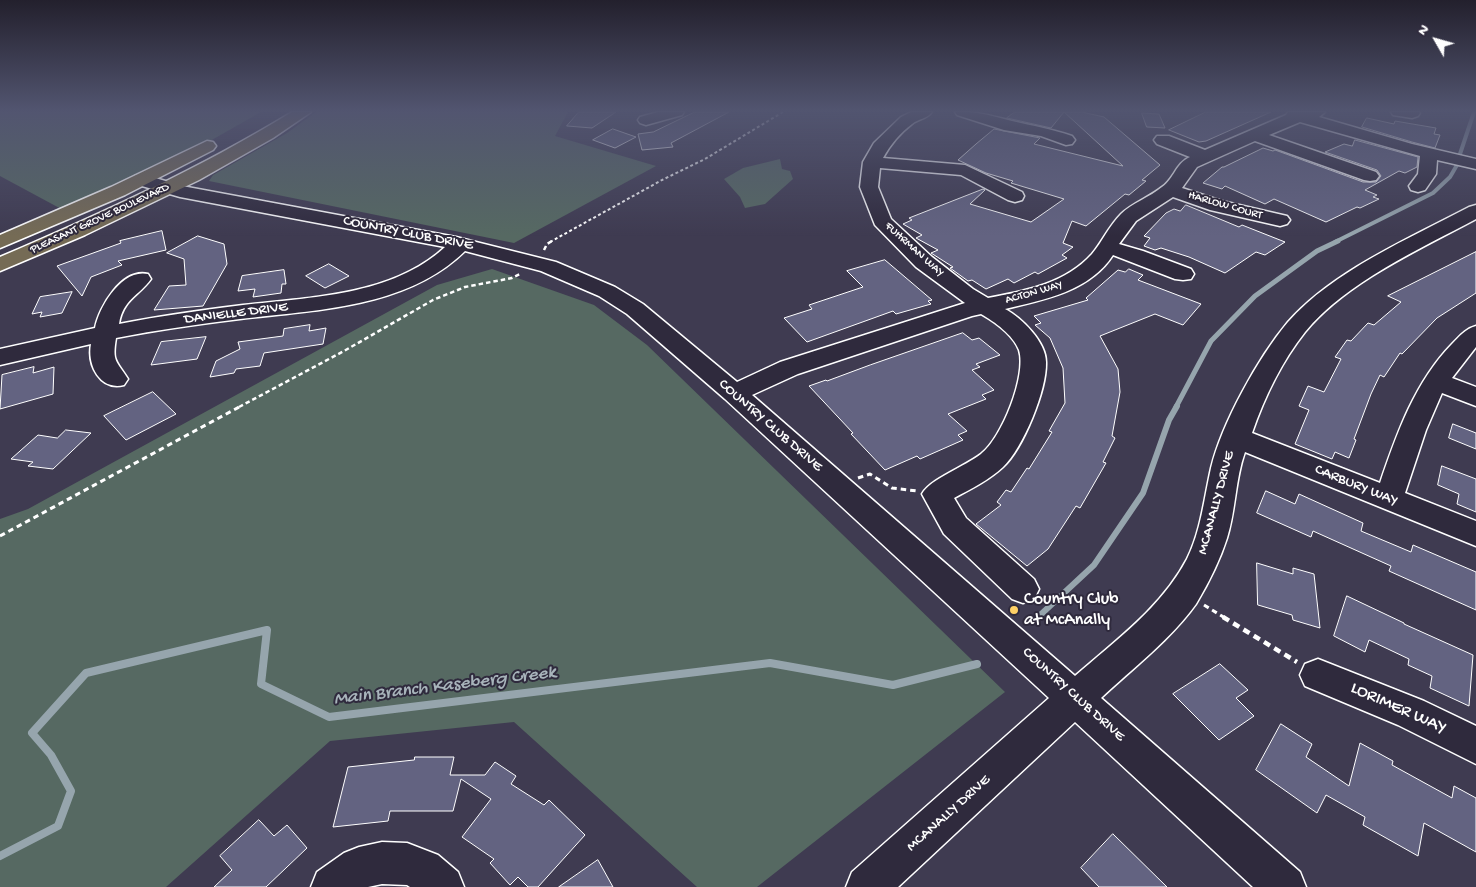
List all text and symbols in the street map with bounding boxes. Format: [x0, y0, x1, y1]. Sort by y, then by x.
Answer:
north arrow [1411, 15, 1461, 65]
text: N [1414, 22, 1433, 39]
street label: PLEASANT GROVE BOULEVARD [28, 180, 172, 258]
street label: HARLOW COURT [1186, 189, 1264, 223]
street label: COUNTRY CLUB DRIVE [341, 213, 475, 255]
street label: FUHRMAN WAY [881, 220, 947, 280]
street label: ACTON WAY [1004, 278, 1064, 308]
street label: DANIELLE DRIVE [183, 299, 289, 329]
street label: COUNTRY CLUB DRIVE [714, 376, 826, 476]
street label: MCANALLY DRIVE [1195, 449, 1239, 557]
street label: CARBURY WAY [1312, 461, 1400, 511]
place label: Country Club at McAnally [1024, 589, 1119, 632]
marker: Country Club at McAnally [1008, 604, 1020, 616]
street label: COUNTRY CLUB DRIVE [1018, 644, 1128, 746]
water label: Main Branch Kaseberg Creek [333, 662, 557, 712]
street label: LORIMER WAY [1347, 678, 1449, 740]
street label: MCANALLY DRIVE [903, 772, 995, 856]

